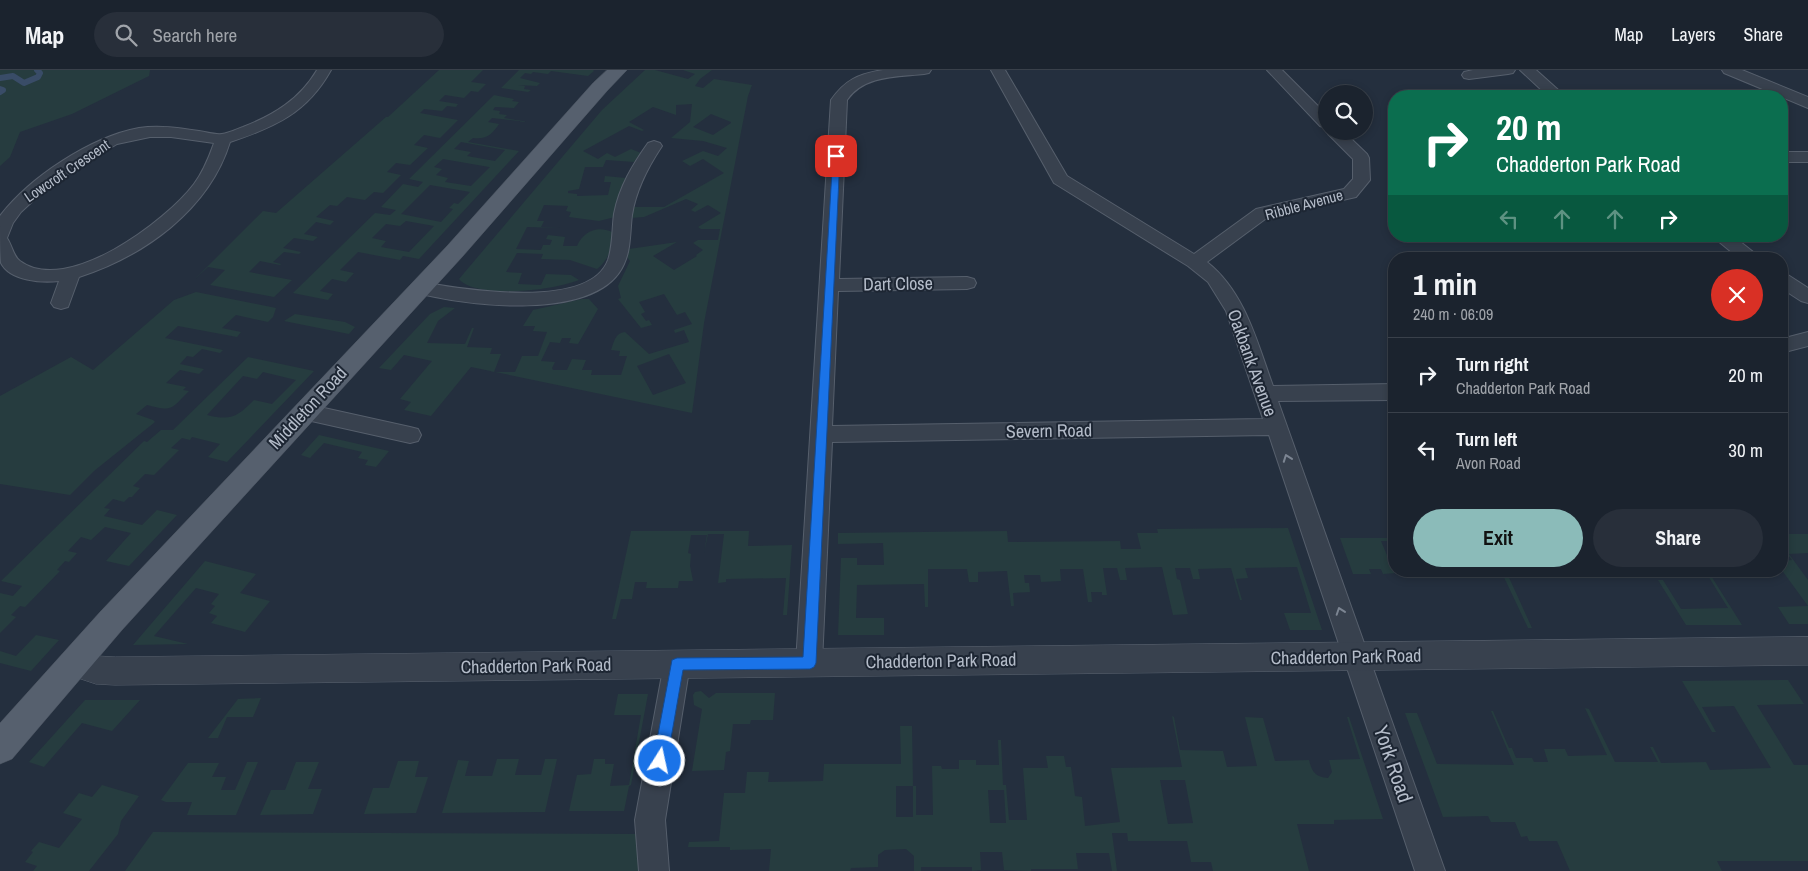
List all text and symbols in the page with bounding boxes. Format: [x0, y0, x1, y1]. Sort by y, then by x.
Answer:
search box [94, 12, 444, 57]
text: Map [25, 19, 64, 51]
icon: search [112, 21, 140, 49]
text: Search here [152, 22, 237, 48]
text: Map [1615, 22, 1643, 47]
text: Layers [1671, 22, 1716, 47]
text: Share [1744, 22, 1783, 47]
map controls [1318, 85, 1373, 140]
button: search [1318, 85, 1373, 140]
text: 20 m [1496, 104, 1561, 151]
icon: right [1413, 110, 1478, 175]
street label: Lowcroft Crescent [20, 134, 114, 207]
pin [815, 135, 857, 177]
icon: arrive [822, 142, 850, 170]
text: Chadderton Park Road [1496, 149, 1681, 179]
street label: Ribble Avenue [1263, 184, 1345, 225]
icon: left [1495, 205, 1523, 233]
icon: ahead [1548, 205, 1576, 233]
icon: ahead [1601, 205, 1629, 233]
icon: right [1654, 205, 1682, 233]
text: 1 min [1413, 264, 1477, 304]
button: close [1711, 269, 1763, 321]
street label: Dart Close [863, 270, 933, 297]
text: 240 m · 06:09 [1413, 303, 1493, 325]
street label: Oakbank Avenue [1222, 306, 1283, 420]
text: Turn right [1456, 351, 1528, 377]
street label: Middleton Road [263, 361, 352, 454]
icon: right [1413, 361, 1441, 389]
text: 20 m [1728, 362, 1763, 388]
text: Chadderton Park Road [1456, 377, 1590, 399]
street label: Severn Road [1006, 417, 1092, 444]
text: Turn left [1456, 426, 1517, 452]
icon: left [1413, 436, 1441, 464]
text: 30 m [1728, 437, 1763, 463]
text: Avon Road [1456, 452, 1521, 474]
one-way arrow [1283, 454, 1293, 462]
button: Exit [1413, 509, 1583, 567]
button: Share [1593, 509, 1763, 567]
one-way arrow [1336, 607, 1346, 616]
street label: Chadderton Park Road [1270, 643, 1422, 670]
street label: Chadderton Park Road [865, 647, 1017, 674]
street label: Chadderton Park Road [460, 652, 612, 679]
street label: York Road [1367, 721, 1420, 806]
position arrow [633, 734, 685, 786]

